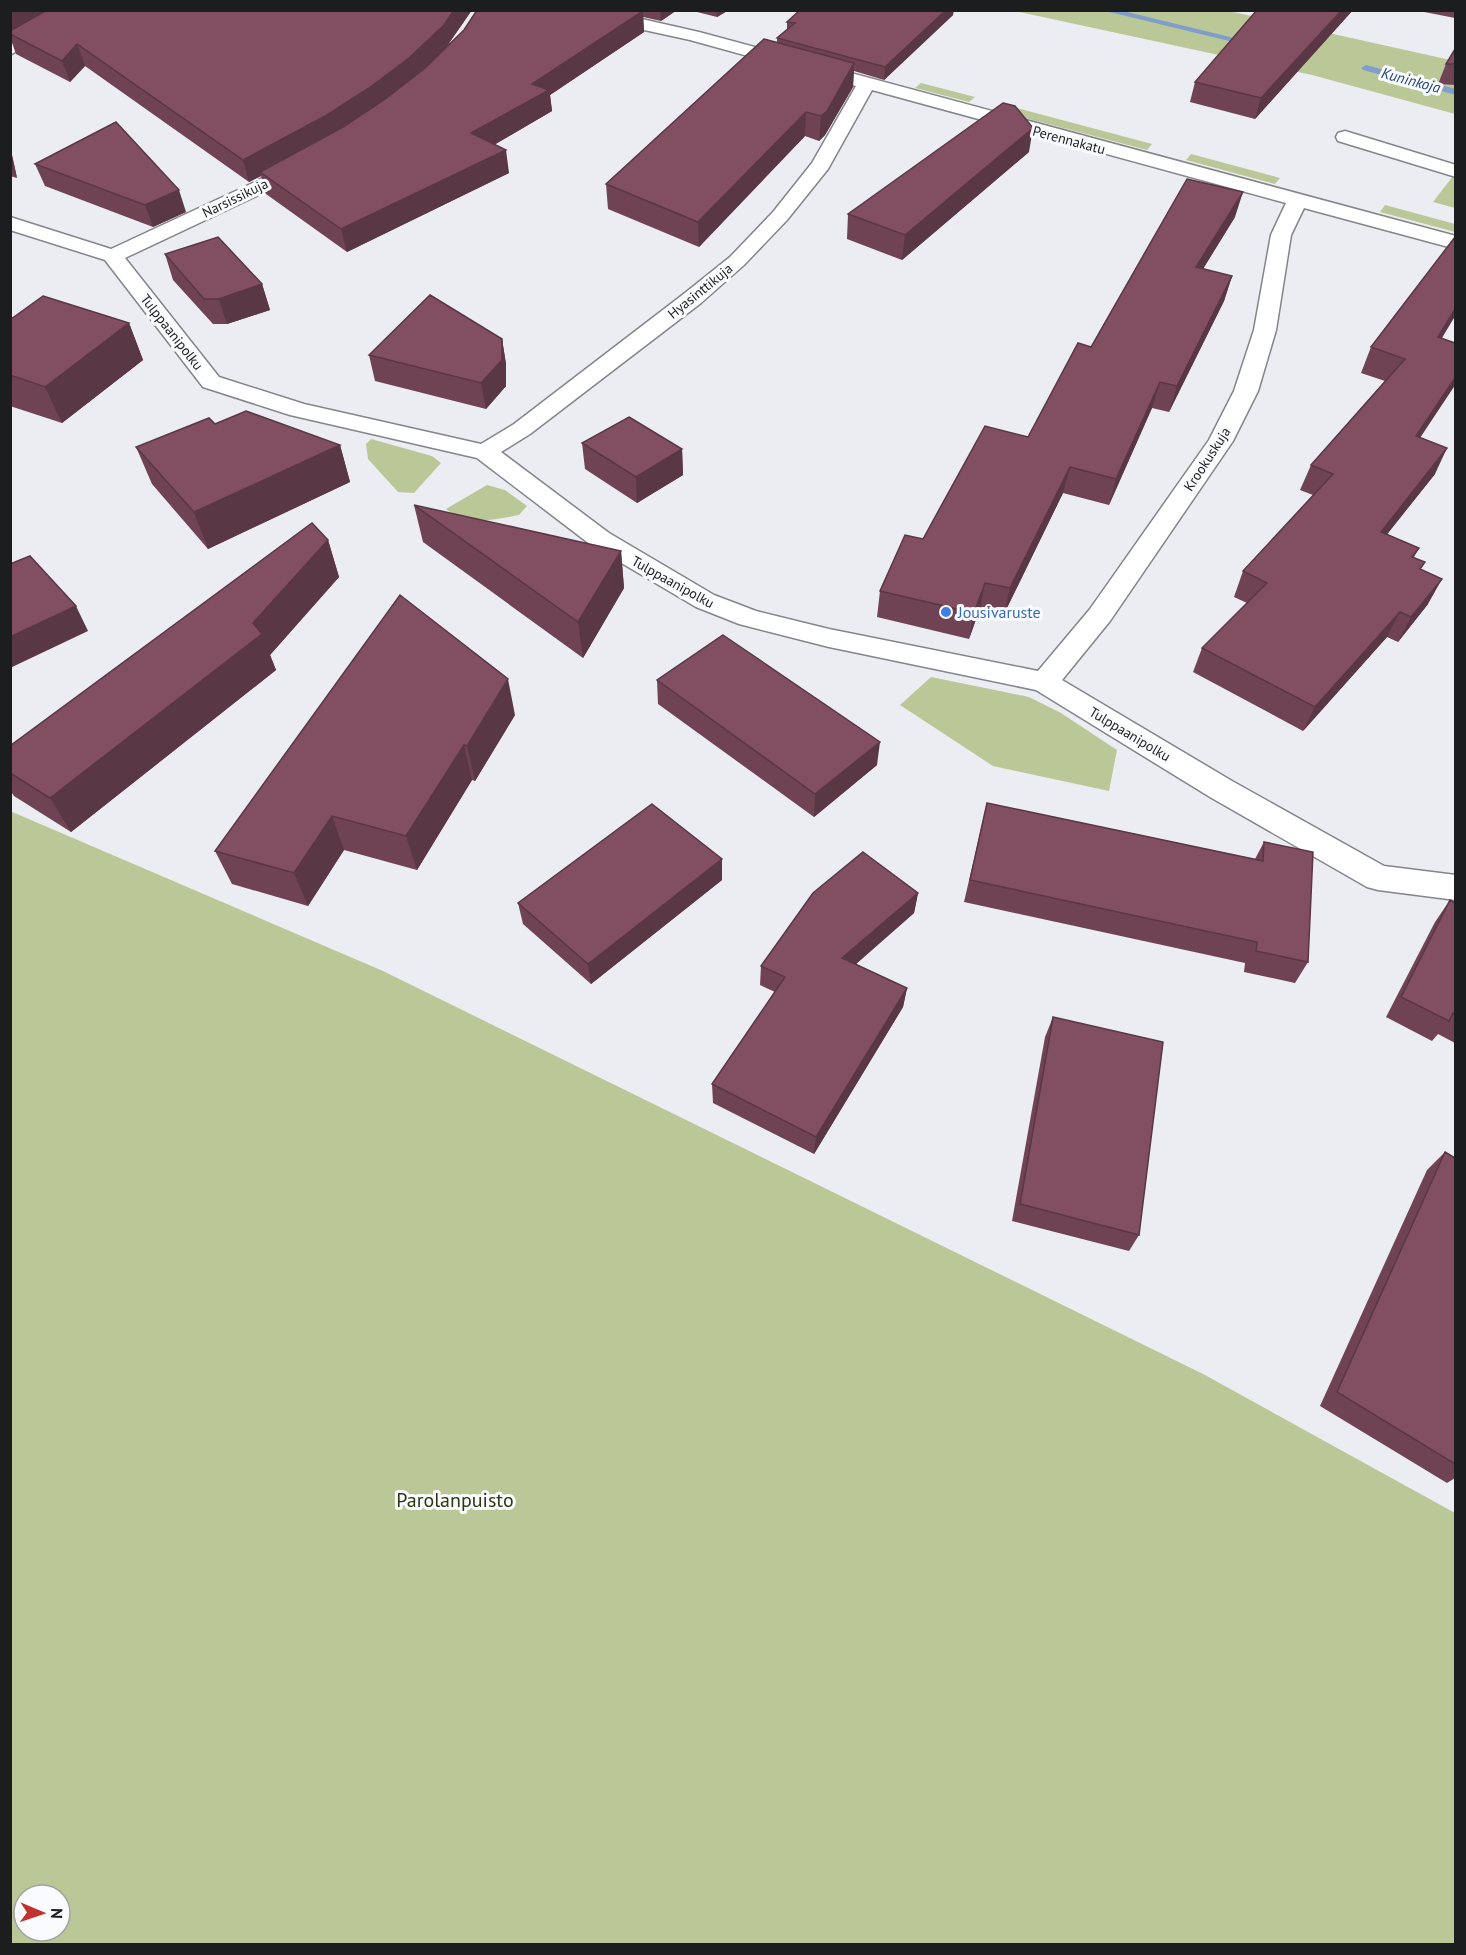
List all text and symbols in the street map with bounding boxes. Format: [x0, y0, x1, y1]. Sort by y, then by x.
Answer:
water label: Kuninkoja [1379, 63, 1443, 97]
street label: Perennakatu [1031, 122, 1107, 158]
street label: Narsissikuja [199, 174, 271, 222]
street label: Hyasinttikuja [664, 259, 736, 323]
street label: Tulppaanipolku [137, 290, 207, 374]
street label: Krookuskuja [1180, 423, 1234, 495]
street label: Tulppaanipolku [628, 552, 718, 612]
place label: Jousivaruste [957, 602, 1041, 622]
marker: Jousivaruste [939, 605, 953, 619]
street label: Tulppaanipolku [1086, 703, 1174, 765]
park label: Parolanpuisto [396, 1487, 514, 1513]
north arrow [12, 1883, 72, 1943]
text: N [47, 1908, 67, 1919]

